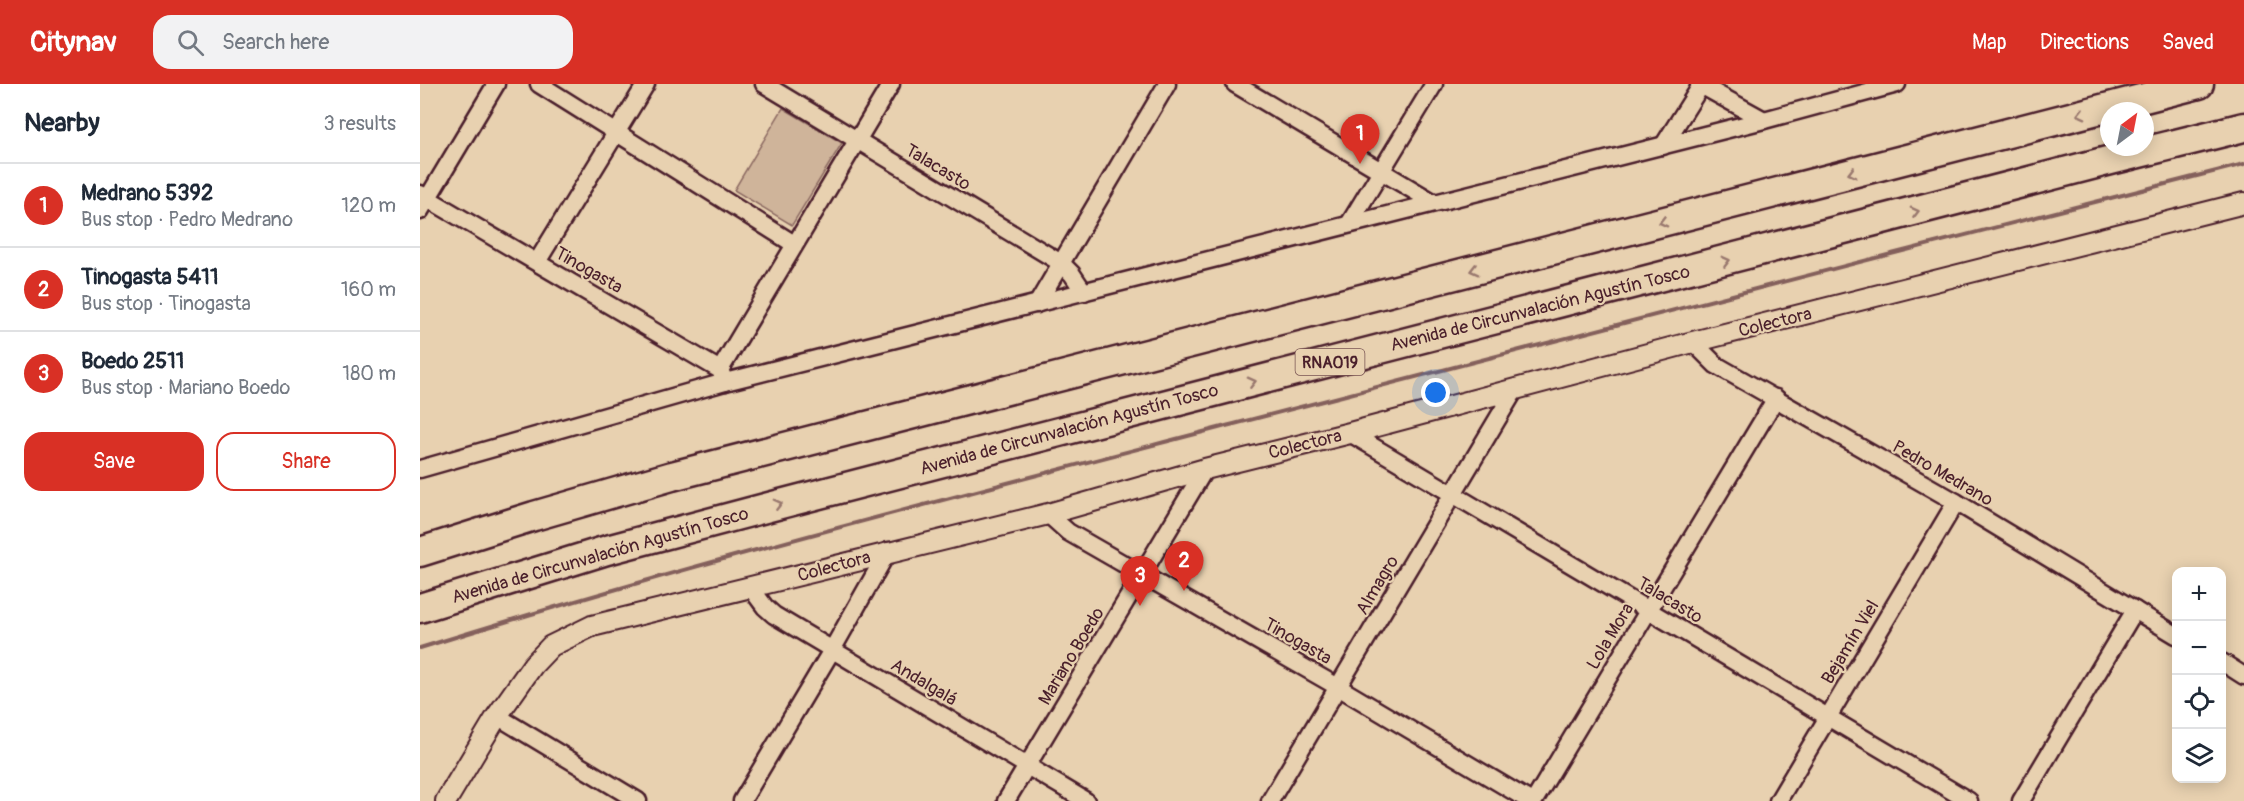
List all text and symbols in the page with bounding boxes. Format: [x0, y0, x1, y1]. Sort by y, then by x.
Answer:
search box [153, 15, 573, 69]
text: Citynav [30, 25, 117, 60]
icon: search [174, 26, 207, 59]
text: Search here [222, 28, 329, 56]
text: Map [1972, 29, 2007, 56]
text: Directions [2040, 29, 2129, 56]
text: Saved [2162, 29, 2214, 56]
north arrow [2100, 102, 2154, 156]
text: Nearby [24, 107, 100, 139]
one-way arrow [2076, 107, 2086, 120]
text: 3 results [324, 111, 396, 136]
pin: 1 [1340, 115, 1380, 164]
street label: Talacasto [901, 139, 975, 196]
one-way arrow [1847, 166, 1857, 179]
text: Medrano 5392 [81, 179, 213, 207]
text: 1 [40, 193, 47, 218]
text: 120 m [341, 193, 396, 218]
one-way arrow [1909, 206, 1919, 219]
text: Bus stop · Pedro Medrano [81, 207, 293, 232]
one-way arrow [1658, 214, 1668, 227]
street label: Tinogasta [551, 242, 627, 299]
one-way arrow [1721, 255, 1731, 268]
street label: Avenida de Circunvalación Agustín Tosco [1388, 260, 1693, 357]
one-way arrow [1469, 262, 1479, 275]
text: Tinogasta 5411 [81, 263, 219, 291]
text: 2 [38, 277, 49, 302]
text: 160 m [341, 277, 396, 302]
text: Bus stop · Tinogasta [81, 291, 251, 316]
street label: Colectora [1736, 302, 1814, 343]
text: Boedo 2511 [81, 347, 184, 375]
road number: RNA019 [1296, 349, 1364, 375]
text: 3 [38, 361, 49, 386]
text: 180 m [342, 361, 396, 386]
text: Bus stop · Mariano Boedo [81, 375, 290, 400]
one-way arrow [1246, 377, 1257, 389]
street label: Avenida de Circunvalación Agustín Tosco [917, 378, 1221, 480]
your location [1421, 378, 1450, 407]
street label: Colectora [1266, 424, 1344, 465]
button: Save [24, 432, 204, 491]
button: Share [216, 432, 396, 491]
street label: Pedro Medrano [1888, 435, 1997, 512]
one-way arrow [773, 499, 783, 512]
street label: Avenida de Circunvalación Agustín Tosco [449, 502, 752, 609]
pin: 2 [1164, 542, 1203, 591]
street label: Colectora [795, 546, 873, 587]
street label: Almagro [1351, 551, 1404, 619]
pin: 3 [1120, 556, 1160, 606]
map controls [2172, 567, 2226, 783]
button: + [2172, 567, 2226, 621]
street label: Talacasto [1633, 572, 1707, 629]
street label: Bejamín Viel [1816, 596, 1884, 688]
street label: Lola Mora [1582, 599, 1639, 674]
street label: Mariano Boedo [1033, 603, 1110, 709]
street label: Tinogasta [1260, 613, 1336, 670]
button: − [2172, 621, 2226, 675]
street label: Andalgalá [886, 654, 961, 711]
button: locate [2172, 675, 2226, 729]
button: layers [2172, 729, 2226, 783]

